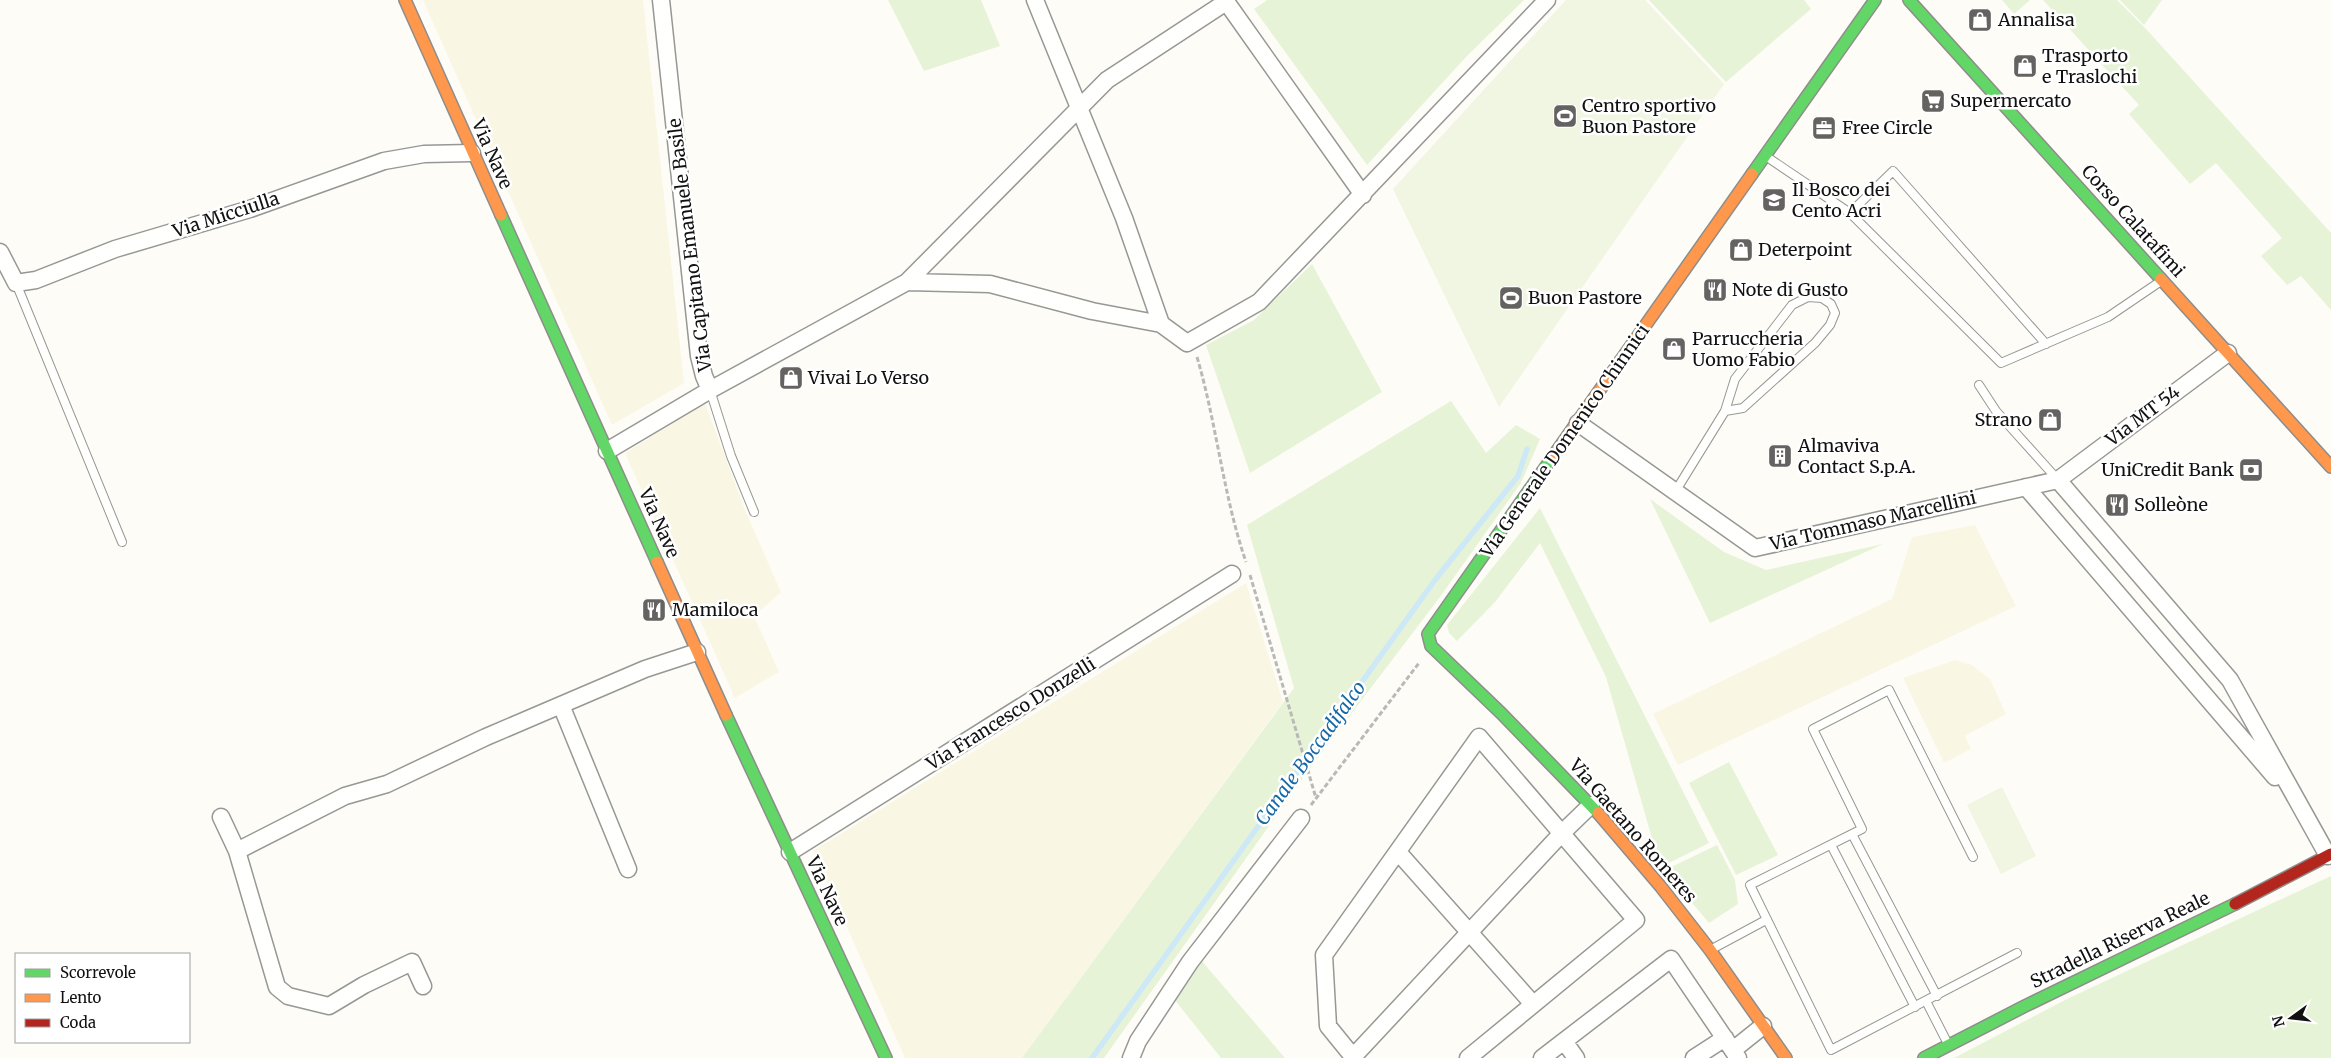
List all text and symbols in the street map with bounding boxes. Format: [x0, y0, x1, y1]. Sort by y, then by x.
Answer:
shop icon: Annalisa [1967, 7, 1993, 33]
place label: Annalisa [1997, 8, 2075, 31]
place label: Trasporto e Traslochi [2042, 44, 2138, 88]
shop icon: Trasporto e Traslochi [2012, 53, 2038, 79]
supermarket icon: Supermercato [1920, 88, 1946, 114]
place label: Supermercato [1950, 89, 2071, 112]
place label: Centro sportivo Buon Pastore [1582, 94, 1716, 138]
sports icon: Centro sportivo Buon Pastore [1552, 103, 1578, 129]
street label: Via Nave [466, 114, 518, 192]
office icon: Free Circle [1811, 115, 1837, 141]
place label: Free Circle [1842, 116, 1933, 139]
street label: Via Capitano Emanuele Basile [663, 117, 717, 374]
street label: Corso Calatafimi [2077, 160, 2190, 282]
place label: Il Bosco dei Cento Acri [1792, 178, 1890, 222]
street label: Via Micciulla [169, 186, 282, 243]
school or university icon: Il Bosco dei Cento Acri [1761, 187, 1787, 213]
shop icon: Deterpoint [1728, 237, 1754, 263]
place label: Deterpoint [1758, 238, 1852, 261]
restaurant icon: Note di Gusto [1702, 277, 1728, 303]
place label: Note di Gusto [1732, 278, 1848, 301]
sports icon: Buon Pastore [1498, 285, 1524, 311]
place label: Buon Pastore [1528, 286, 1642, 309]
street label: Via Generale Domenico Chinnici [1474, 319, 1654, 563]
place label: Parruccheria Uomo Fabio [1692, 327, 1803, 371]
shop icon: Parruccheria Uomo Fabio [1661, 336, 1687, 362]
shop icon: Vivai Lo Verso [778, 365, 804, 391]
place label: Vivai Lo Verso [807, 366, 929, 389]
street label: Via MT 54 [2100, 380, 2184, 452]
shop icon: Strano [2037, 407, 2063, 433]
place label: Strano [1974, 408, 2032, 431]
place label: Almaviva Contact S.p.A. [1797, 434, 1916, 478]
building icon: Almaviva Contact S.p.A. [1767, 443, 1793, 469]
bank icon: UniCredit Bank [2238, 457, 2264, 483]
place label: UniCredit Bank [2101, 458, 2235, 481]
street label: Via Nave [633, 483, 685, 561]
street label: Via Tommaso Marcellini [1766, 486, 1978, 556]
restaurant icon: Solleòne [2104, 492, 2130, 518]
place label: Solleòne [2134, 493, 2208, 516]
restaurant icon: Mamiloca [641, 597, 667, 623]
place label: Mamiloca [672, 598, 759, 621]
street label: Via Francesco Donzelli [921, 652, 1100, 776]
water label: Canale Boccadifalco [1249, 676, 1371, 830]
street label: Via Gaetano Romeres [1564, 753, 1702, 908]
street label: Via Nave [801, 851, 854, 929]
street label: Stradella Riserva Reale [2026, 886, 2213, 993]
legend [15, 953, 190, 1043]
text: Scorrevole [60, 963, 136, 982]
text: Lento [60, 988, 102, 1007]
north arrow [2266, 993, 2316, 1043]
text: Coda [60, 1013, 96, 1032]
text: N [2268, 1014, 2289, 1029]

